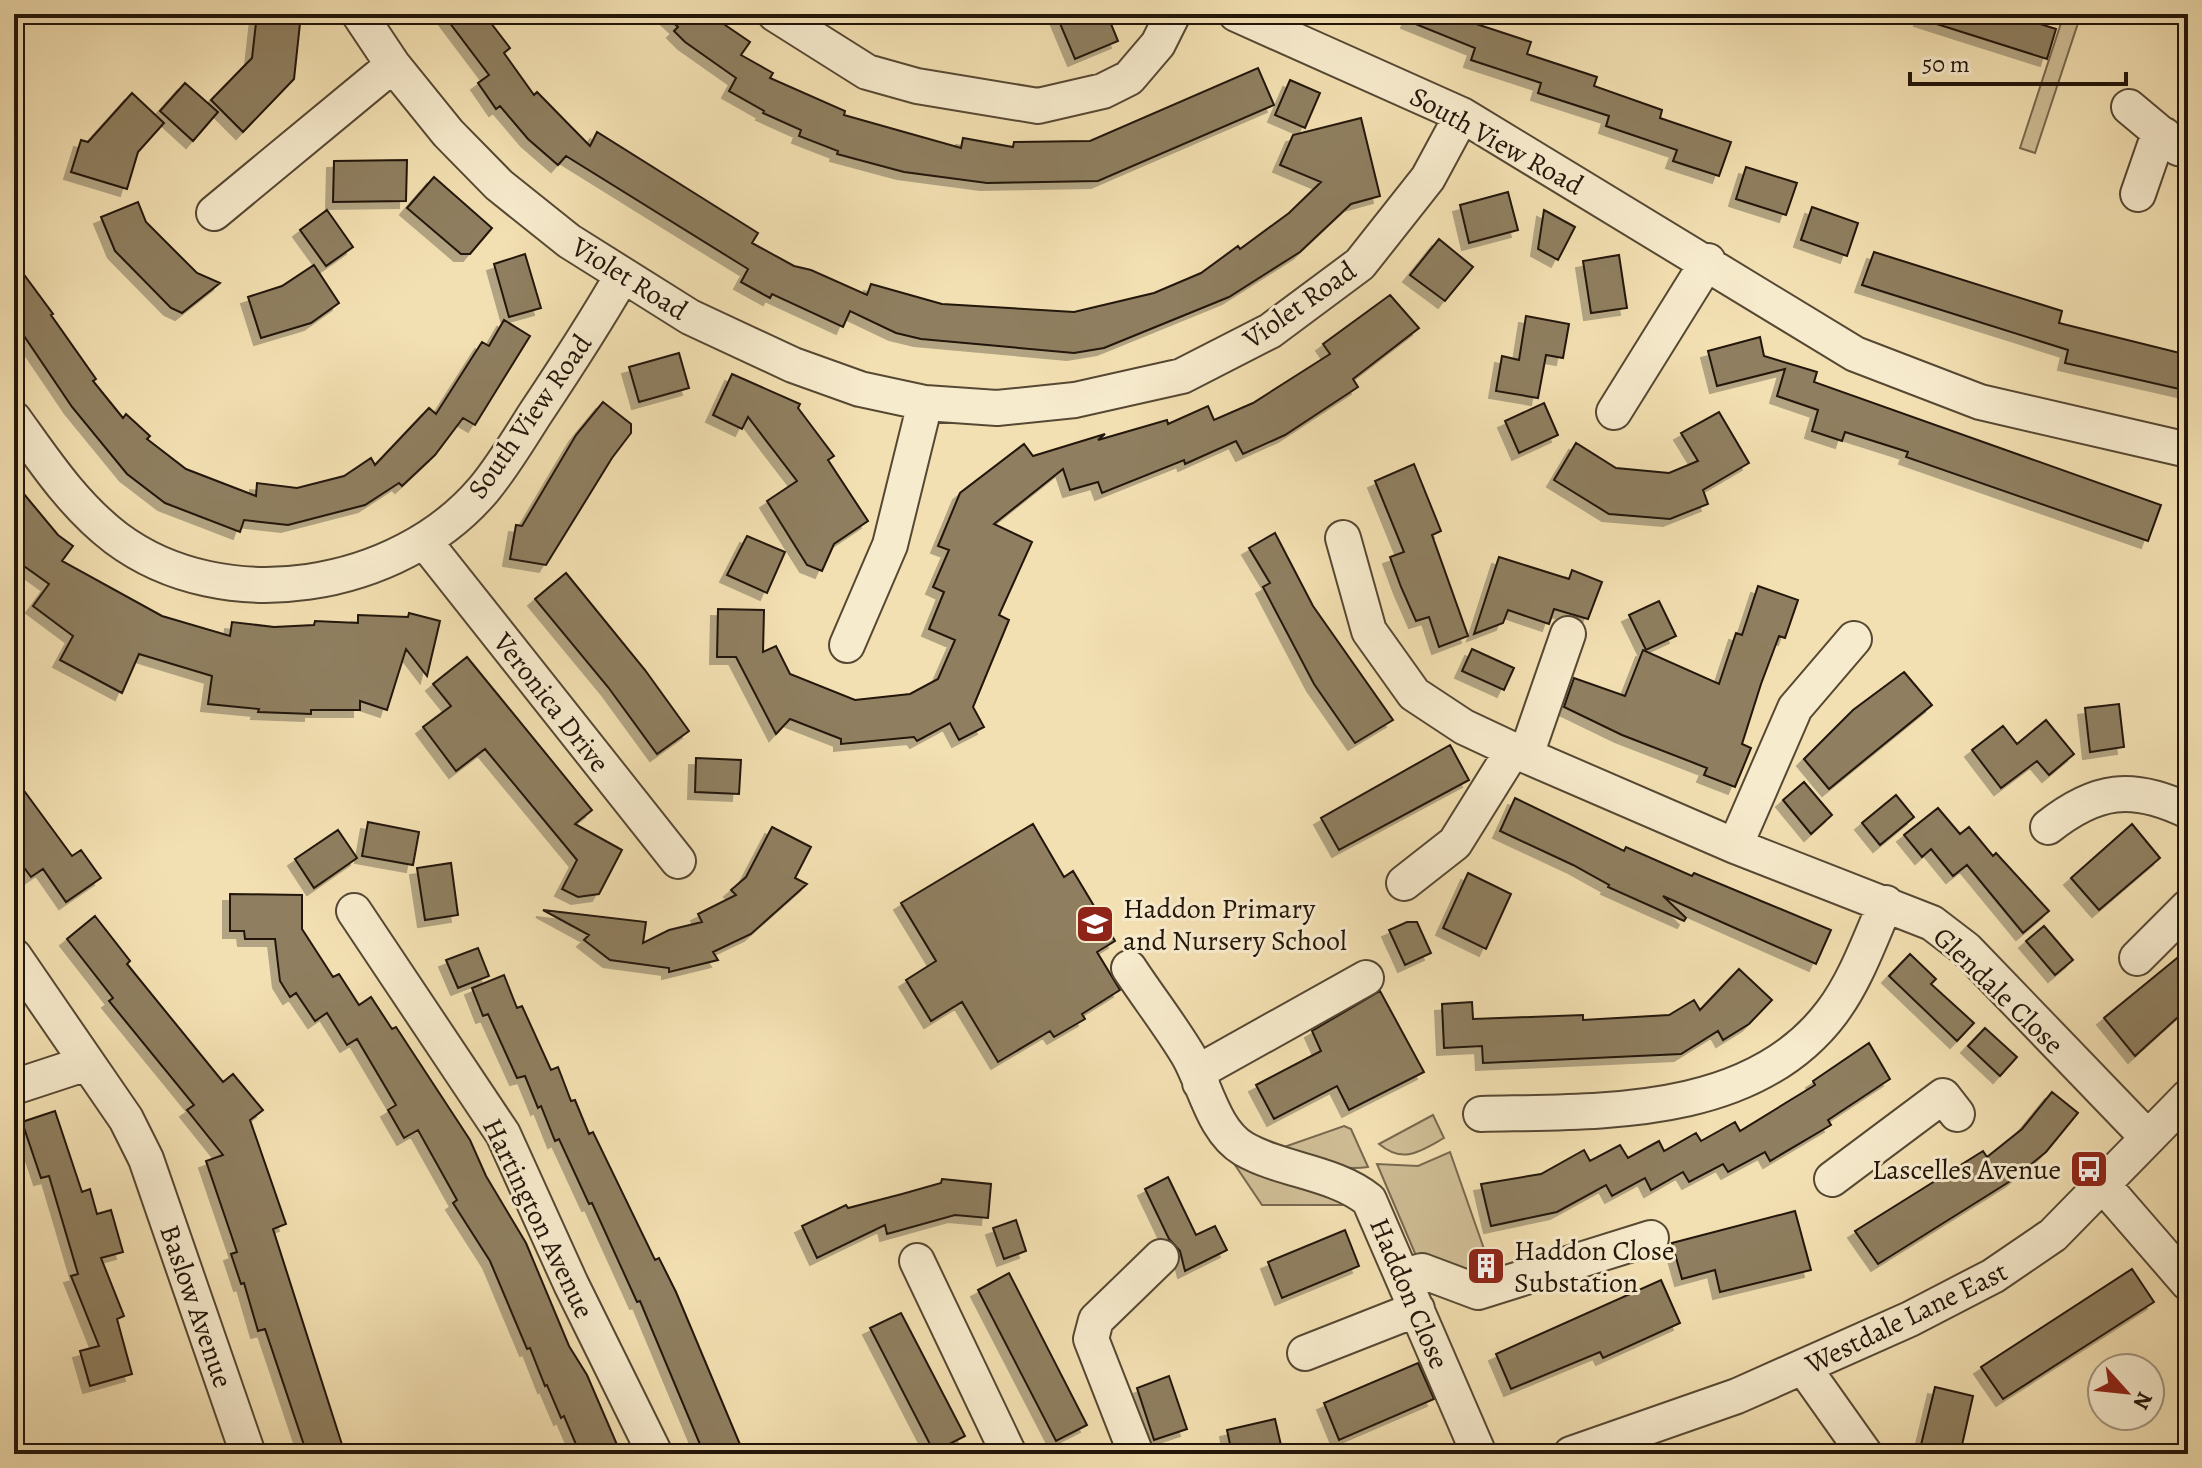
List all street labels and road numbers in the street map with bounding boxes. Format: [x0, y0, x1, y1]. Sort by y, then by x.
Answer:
street label: South View Road [1403, 77, 1591, 205]
street label: Violet Road [563, 228, 696, 330]
street label: Violet Road [1235, 251, 1365, 358]
street label: South View Road [459, 326, 601, 507]
street label: Veronica Drive [484, 624, 618, 781]
street label: Glendale Close [1925, 919, 2072, 1063]
street label: Hartington Avenue [473, 1112, 603, 1325]
street label: Haddon Close [1360, 1212, 1458, 1375]
street label: Baslow Avenue [150, 1220, 242, 1393]
street label: Westdale Lane East [1798, 1253, 2014, 1384]

